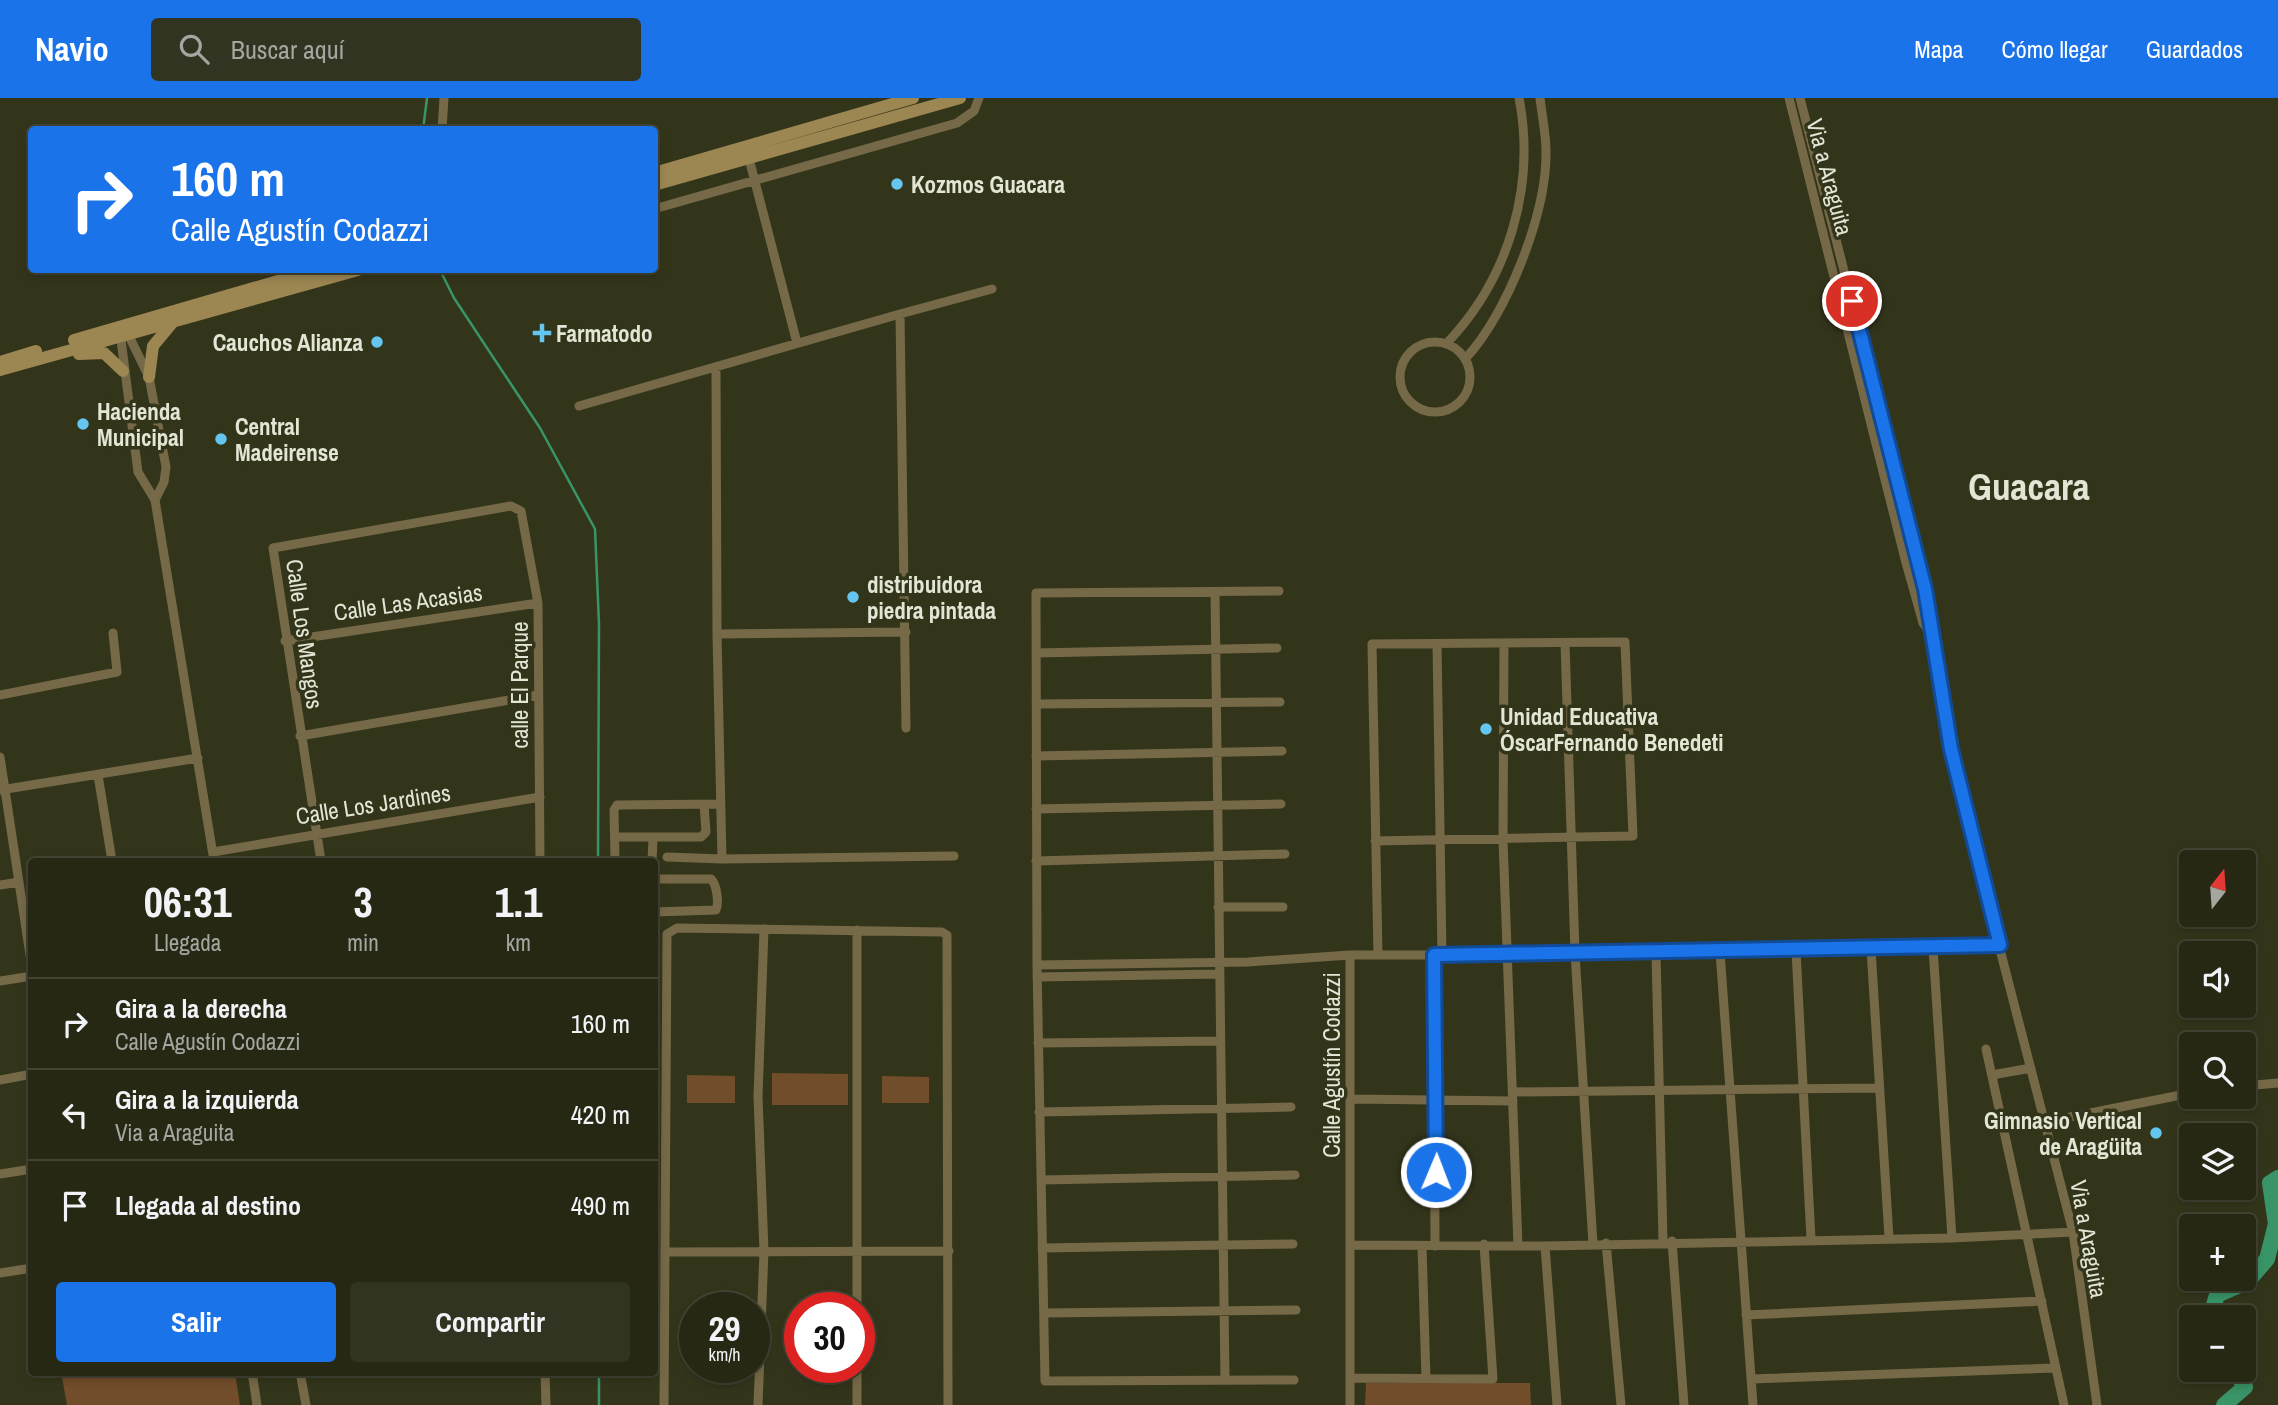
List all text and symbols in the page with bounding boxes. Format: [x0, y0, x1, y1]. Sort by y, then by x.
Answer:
search box [151, 18, 641, 81]
text: Navio [35, 27, 109, 71]
icon: search [175, 30, 213, 68]
text: Buscar aquí [231, 32, 344, 67]
text: Mapa [1914, 33, 1964, 65]
text: Cómo llegar [2002, 33, 2108, 65]
text: Guardados [2146, 33, 2243, 65]
street label: Via a Araguita [1800, 115, 1861, 239]
text: 160 m [171, 145, 285, 211]
icon: right [56, 154, 147, 245]
place label: Kozmos Guacara [911, 169, 1066, 200]
marker: Kozmos Guacara [889, 176, 905, 192]
text: Calle Agustín Codazzi [171, 208, 429, 251]
pin [1822, 271, 1882, 331]
icon: arrive [1833, 282, 1871, 320]
place label: Farmatodo [556, 318, 653, 349]
marker: Farmatodo [534, 325, 550, 341]
place label: Cauchos Alianza [213, 327, 363, 358]
marker: Cauchos Alianza [369, 334, 385, 350]
place label: Hacienda Municipal [97, 396, 184, 453]
place label: Central Madeirense [235, 411, 339, 468]
marker: Hacienda Municipal [75, 416, 91, 432]
marker: Central Madeirense [213, 431, 229, 447]
district label: Guacara [1968, 462, 2090, 512]
street label: Calle Los Mangos [279, 557, 331, 711]
place label: distribuidora piedra pintada [867, 569, 996, 626]
street label: Calle Las Acasias [332, 576, 484, 628]
marker: distribuidora piedra pintada [845, 589, 861, 605]
street label: calle El Parque [504, 622, 535, 748]
place label: Unidad Educativa ÓscarFernando Benedeti [1500, 701, 1723, 758]
marker: Unidad Educativa ÓscarFernando Benedeti [1478, 721, 1494, 737]
street label: Calle Los Jardines [293, 776, 453, 832]
north arrow [2179, 850, 2256, 928]
map controls [2179, 850, 2256, 1382]
text: 06:31 [144, 874, 232, 930]
text: 3 [354, 874, 373, 930]
text: 1.1 [494, 874, 542, 930]
text: Llegada [154, 927, 221, 958]
text: min [347, 927, 379, 958]
text: km [506, 927, 531, 958]
button: sound [2179, 941, 2256, 1018]
street label: Calle Agustín Codazzi [1316, 972, 1347, 1158]
text: Gira a la derecha [115, 991, 287, 1026]
icon: right [56, 1005, 94, 1043]
text: 160 m [571, 1006, 630, 1041]
text: Calle Agustín Codazzi [115, 1026, 301, 1057]
button: search [2179, 1032, 2256, 1109]
text: Gira a la izquierda [115, 1082, 299, 1117]
icon: left [56, 1096, 94, 1134]
text: 420 m [571, 1097, 630, 1132]
place label: Gimnasio Vertical de Aragüita [1984, 1105, 2142, 1162]
text: Via a Araguita [115, 1117, 234, 1148]
button: layers [2179, 1123, 2256, 1200]
marker: Gimnasio Vertical de Aragüita [2148, 1125, 2164, 1141]
position arrow [1399, 1135, 1473, 1209]
street label: Via a Araguita [2063, 1178, 2115, 1301]
icon: arrive [56, 1187, 94, 1225]
text: Llegada al destino [115, 1188, 301, 1223]
text: 490 m [571, 1188, 630, 1223]
button: + [2179, 1214, 2256, 1291]
button: Salir [56, 1282, 336, 1362]
button: Compartir [350, 1282, 630, 1362]
speed limit sign: 30 [784, 1292, 875, 1383]
text: 29 [709, 1305, 740, 1352]
button: − [2179, 1305, 2256, 1382]
text: km/h [709, 1342, 741, 1367]

